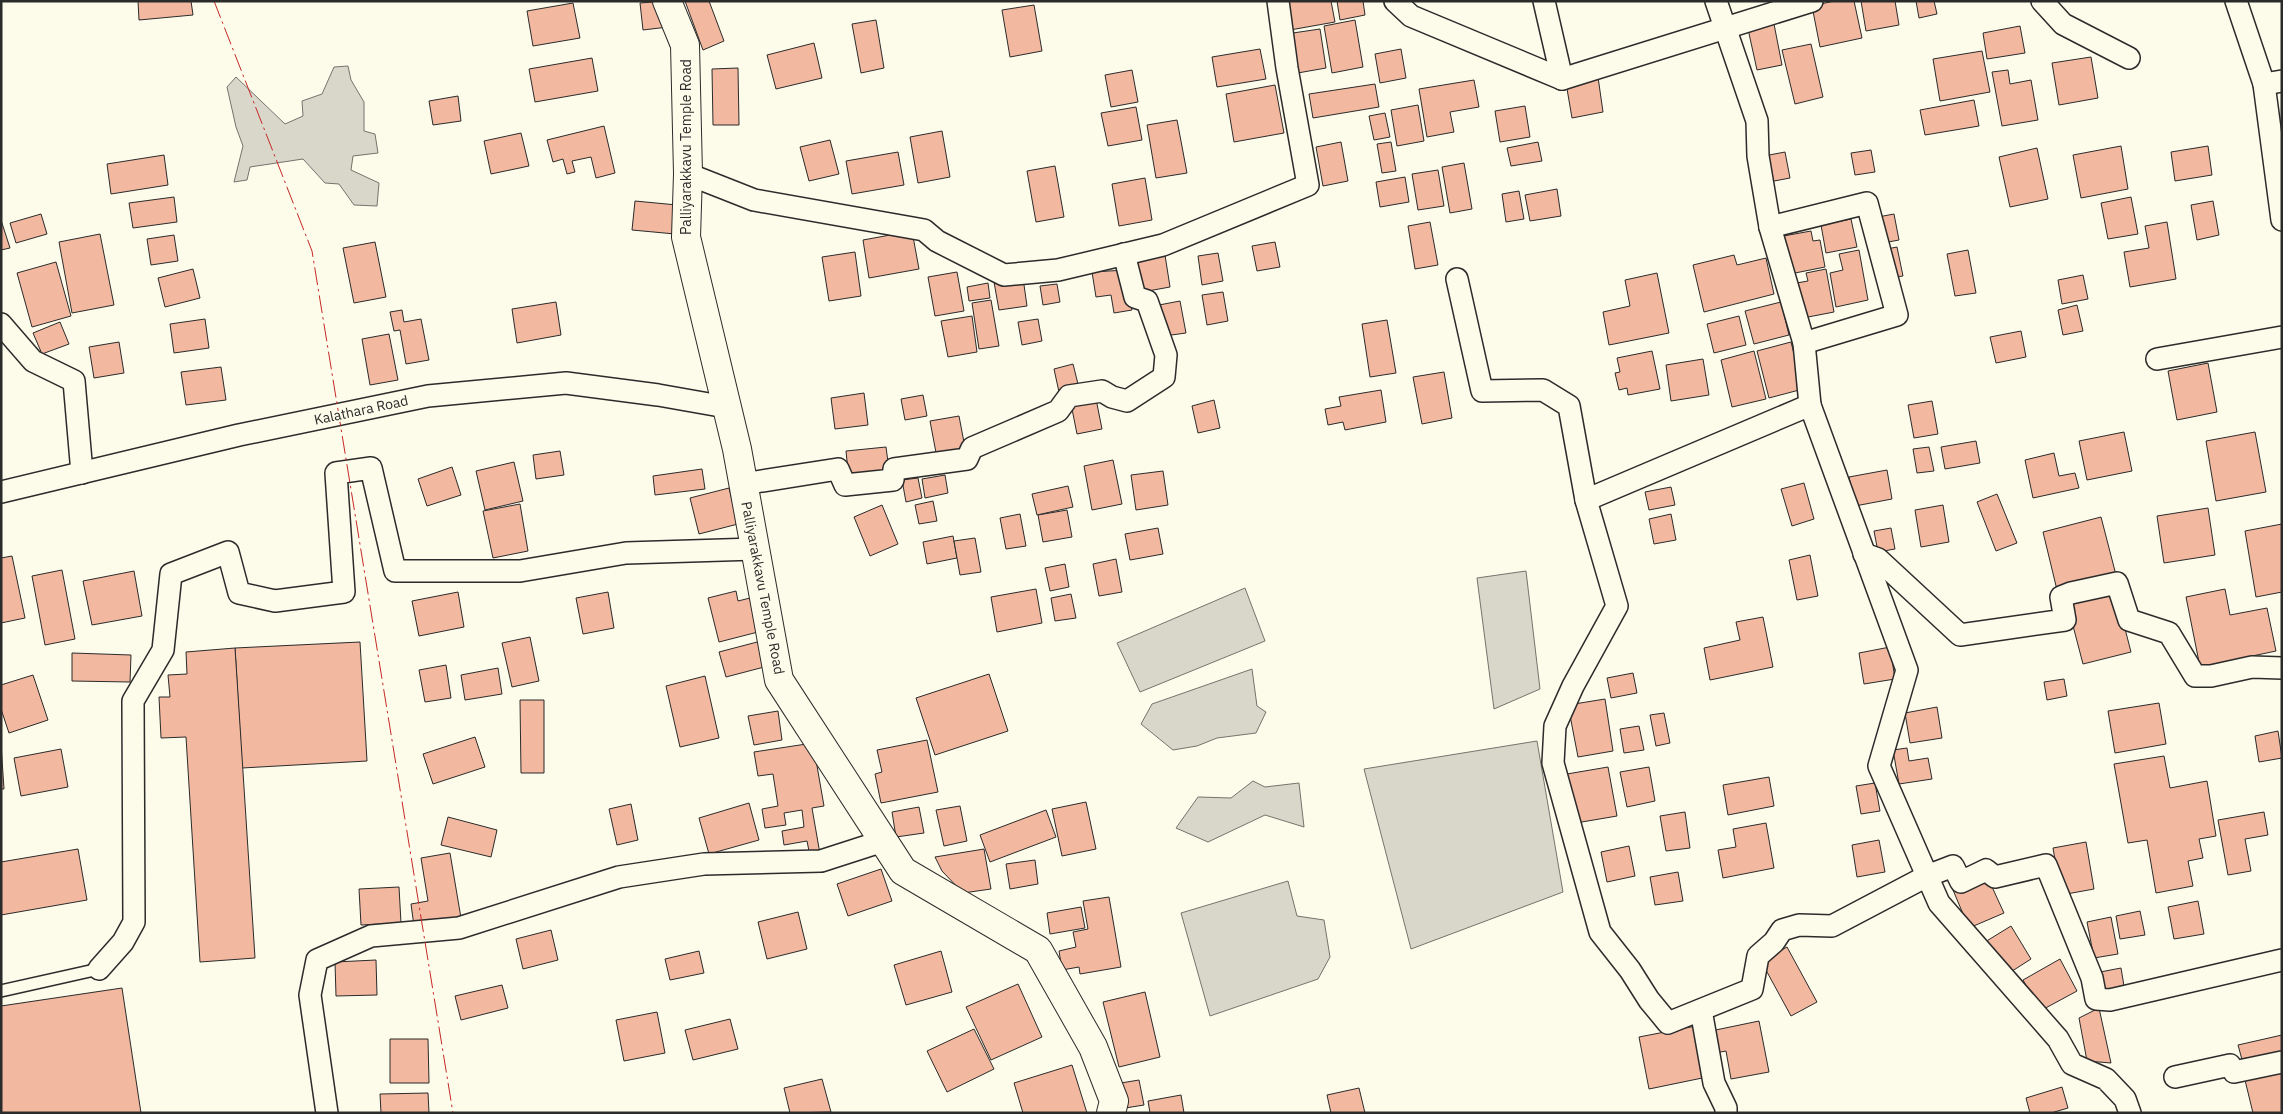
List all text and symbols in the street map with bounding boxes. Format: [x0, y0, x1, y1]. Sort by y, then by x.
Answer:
street label: Palliyarakkavu Temple Road [677, 59, 695, 235]
street label: Kalathara Road [312, 391, 410, 429]
street label: Palliyarakkavu Temple Road [737, 500, 789, 676]

